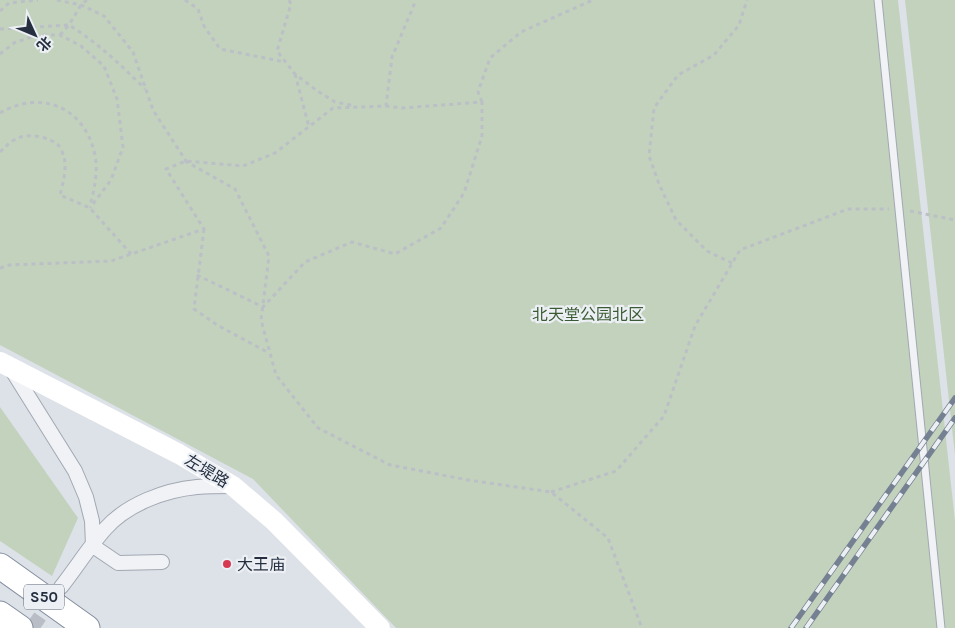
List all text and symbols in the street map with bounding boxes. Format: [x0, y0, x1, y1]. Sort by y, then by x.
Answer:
north arrow [10, 10, 60, 60]
text: 北 [33, 33, 55, 55]
park label: 北天堂公园北区 [532, 305, 644, 324]
street label: 左堤路 [182, 450, 232, 492]
place label: 大王庙 [237, 555, 285, 574]
marker: 大王庙 [221, 558, 233, 570]
road number: S50 [24, 584, 64, 610]

